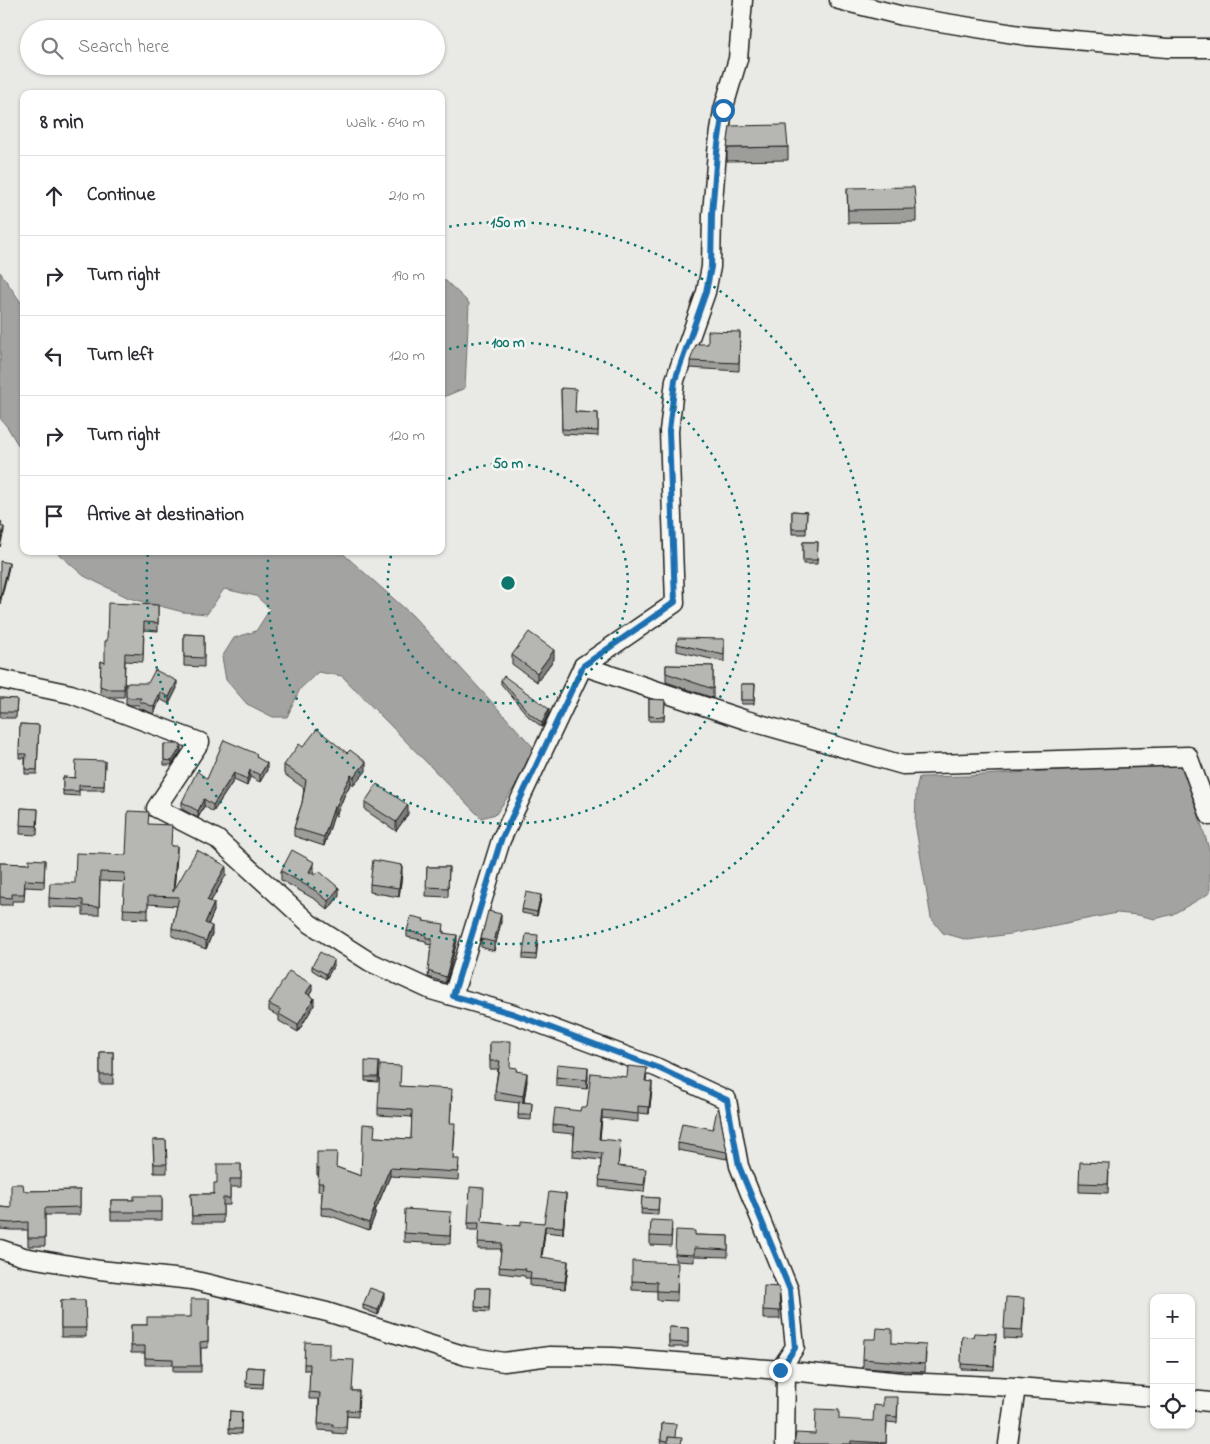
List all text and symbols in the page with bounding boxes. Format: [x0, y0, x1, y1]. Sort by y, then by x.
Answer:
search box [20, 20, 445, 75]
icon: search [38, 34, 66, 62]
text: Search here [78, 34, 169, 61]
route start [712, 99, 735, 122]
text: 8 min [40, 108, 84, 138]
text: Walk · 640 m [346, 111, 425, 135]
icon: ahead [40, 182, 68, 210]
text: Continue [87, 182, 155, 209]
text: 210 m [389, 184, 425, 208]
text: 150 m [490, 212, 526, 234]
icon: right [40, 262, 68, 290]
text: Turn right [87, 262, 160, 289]
text: 190 m [392, 264, 425, 288]
text: 100 m [491, 332, 525, 354]
icon: left [40, 342, 68, 370]
text: Turn left [87, 342, 154, 369]
text: 120 m [389, 344, 425, 368]
icon: right [40, 422, 68, 450]
text: Turn right [87, 422, 160, 449]
text: 120 m [389, 424, 425, 448]
text: 50 m [493, 453, 524, 475]
icon: arrive [40, 502, 68, 530]
text: Arrive at destination [87, 502, 244, 529]
centre of rings [499, 574, 517, 592]
map controls [1150, 1294, 1195, 1429]
button: + [1150, 1294, 1195, 1339]
button: − [1150, 1339, 1195, 1384]
route end [769, 1359, 792, 1382]
button: locate [1150, 1384, 1195, 1429]

